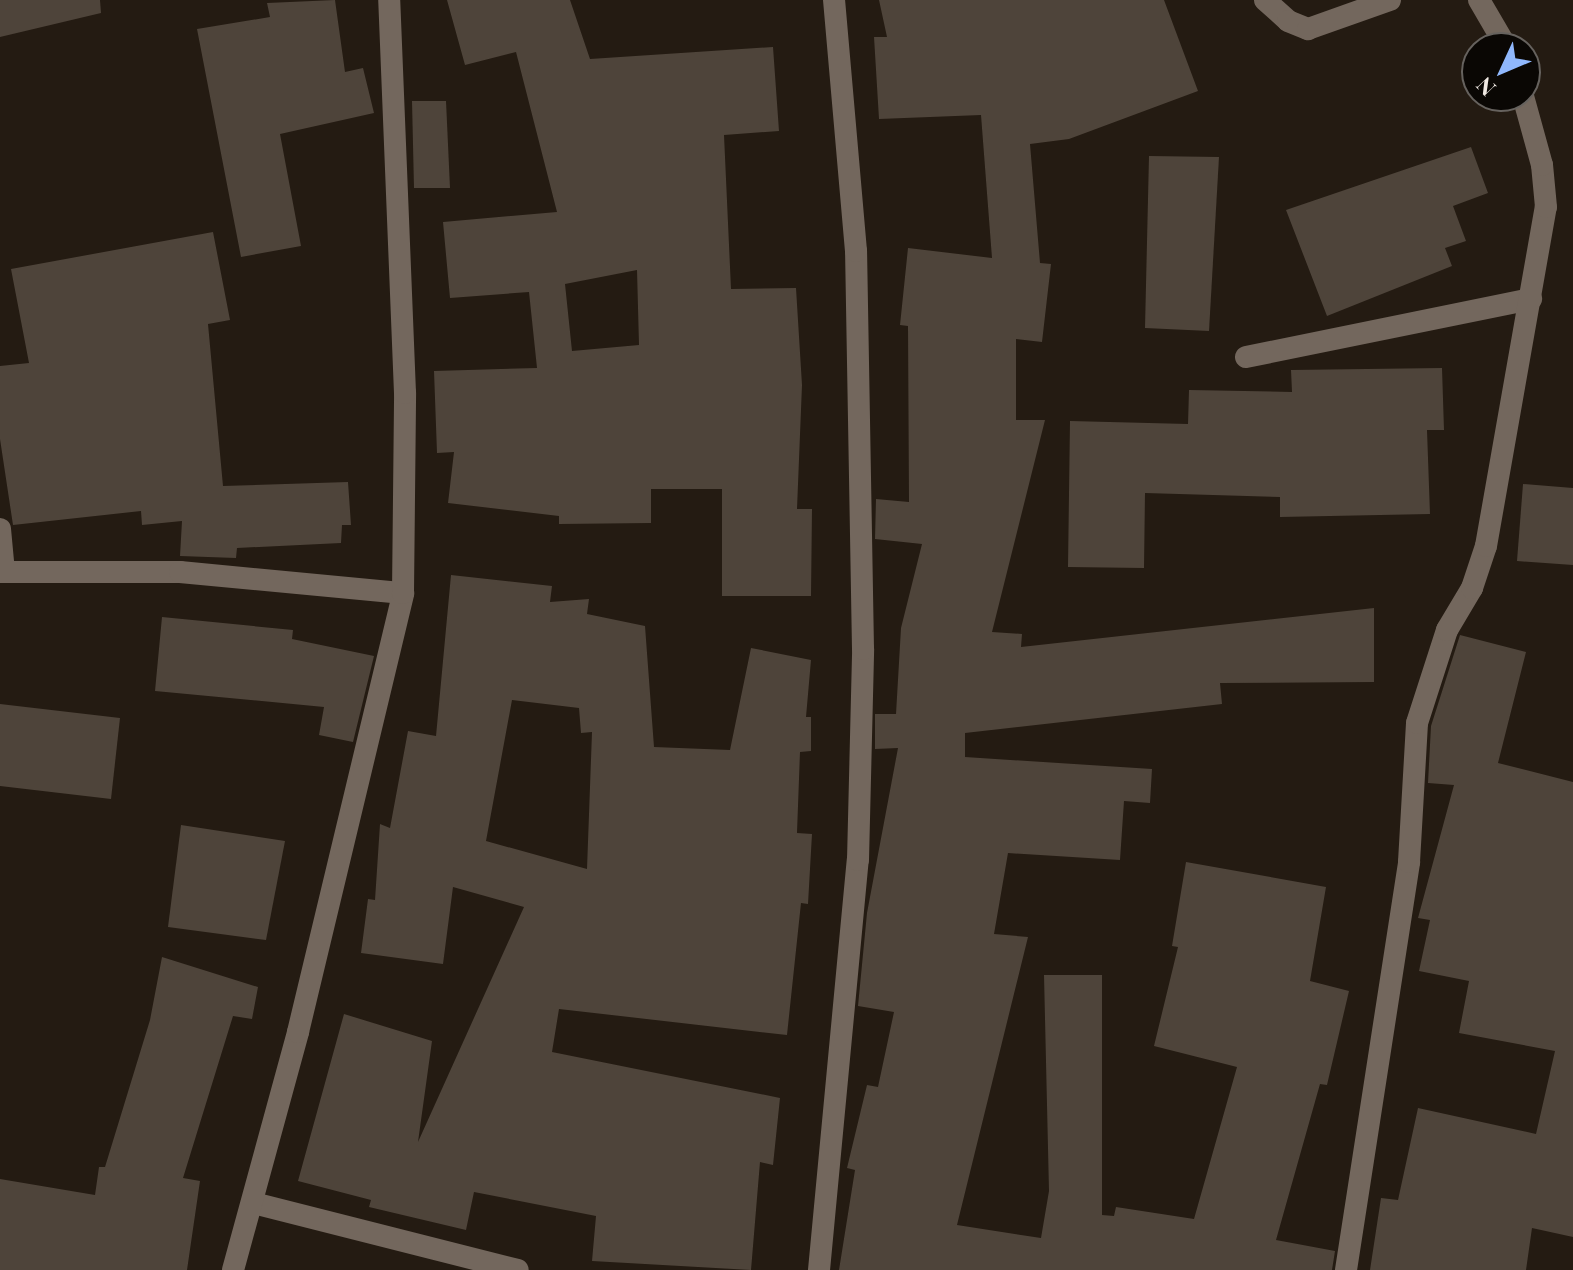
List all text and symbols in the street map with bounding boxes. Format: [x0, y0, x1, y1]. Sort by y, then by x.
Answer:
north arrow [1461, 32, 1541, 112]
text: N [1469, 71, 1501, 103]

